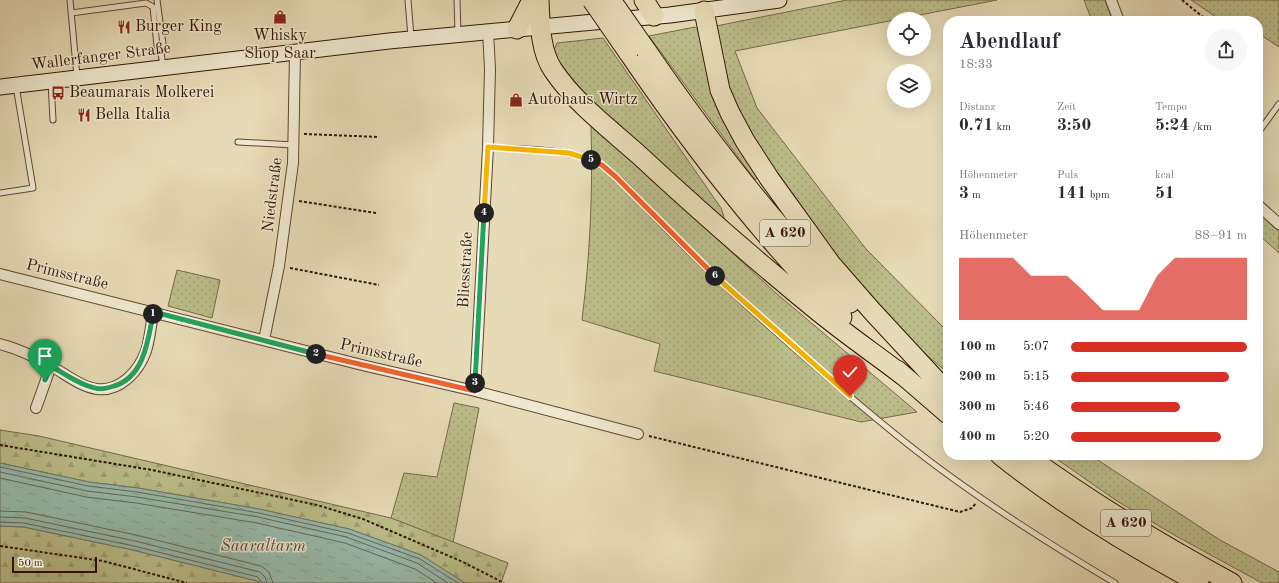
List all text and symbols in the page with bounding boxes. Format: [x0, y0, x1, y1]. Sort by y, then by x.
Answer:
shop icon: Whisky Shop Saar [272, 9, 288, 25]
map controls [887, 12, 931, 108]
button: locate [887, 12, 931, 56]
restaurant icon: Burger King [116, 19, 132, 35]
place label: Burger King [135, 19, 222, 35]
place label: Whisky Shop Saar [244, 28, 316, 62]
button: share [1205, 29, 1247, 71]
text: Abendlauf [959, 31, 1059, 53]
street label: Wallerfanger Straße [30, 40, 172, 74]
text: 18:33 [959, 58, 993, 71]
button: layers [887, 64, 931, 108]
bus stop icon: Beaumarais Molkerei [50, 85, 66, 101]
place label: Beaumarais Molkerei [69, 85, 214, 101]
shop icon: Autohaus Wirtz [508, 92, 524, 108]
place label: Autohaus Wirtz [527, 92, 638, 108]
text: Distanz [959, 102, 995, 113]
text: Zeit [1057, 102, 1076, 113]
text: Tempo [1155, 102, 1187, 113]
restaurant icon: Bella Italia [76, 107, 92, 123]
place label: Bella Italia [95, 107, 171, 123]
text: 0.71 [959, 117, 993, 134]
text: 3:50 [1057, 117, 1091, 134]
text: 5:24 [1155, 117, 1189, 134]
text: km [993, 122, 1011, 133]
text: /km [1189, 122, 1212, 133]
pin: 5 [581, 150, 601, 170]
text: 5 [588, 154, 594, 165]
street label: Niedstraße [260, 157, 286, 233]
text: Höhenmeter [959, 170, 1017, 181]
text: Puls [1057, 170, 1078, 181]
text: kcal [1155, 170, 1174, 181]
text: 3 [959, 185, 969, 202]
text: 141 [1057, 185, 1087, 202]
text: 51 [1155, 185, 1175, 202]
text: m [969, 190, 981, 201]
text: bpm [1087, 190, 1110, 201]
pin: 4 [474, 203, 494, 223]
text: 4 [481, 207, 487, 218]
road number: A 620 [760, 220, 810, 246]
text: Höhenmeter [959, 229, 1028, 242]
text: 88–91 m [1195, 229, 1247, 242]
street label: Bliesstraße [456, 231, 476, 309]
street label: Primsstraße [24, 257, 110, 293]
pin: 6 [705, 266, 725, 286]
text: 6 [712, 270, 718, 281]
pin: 1 [143, 304, 163, 324]
text: 1 [150, 308, 156, 319]
street label: Primsstraße [338, 337, 424, 371]
pin [28, 339, 62, 380]
text: 100 m [959, 340, 996, 353]
text: 5:07 [1023, 340, 1049, 353]
pin: 2 [306, 344, 326, 364]
icon: arrive [34, 345, 56, 367]
text: 2 [313, 348, 319, 359]
pin [833, 355, 867, 396]
icon: check [839, 361, 861, 383]
text: 200 m [959, 370, 996, 383]
text: 5:15 [1023, 370, 1049, 383]
pin: 3 [465, 373, 485, 393]
text: 3 [472, 377, 478, 388]
text: 300 m [959, 400, 996, 413]
text: 5:46 [1023, 400, 1049, 413]
text: 400 m [959, 430, 996, 443]
text: 5:20 [1023, 430, 1049, 443]
road number: A 620 [1101, 510, 1151, 536]
water label: Saaraltarm [220, 538, 306, 555]
scale bar [12, 555, 97, 574]
text: 50 m [18, 558, 43, 569]

